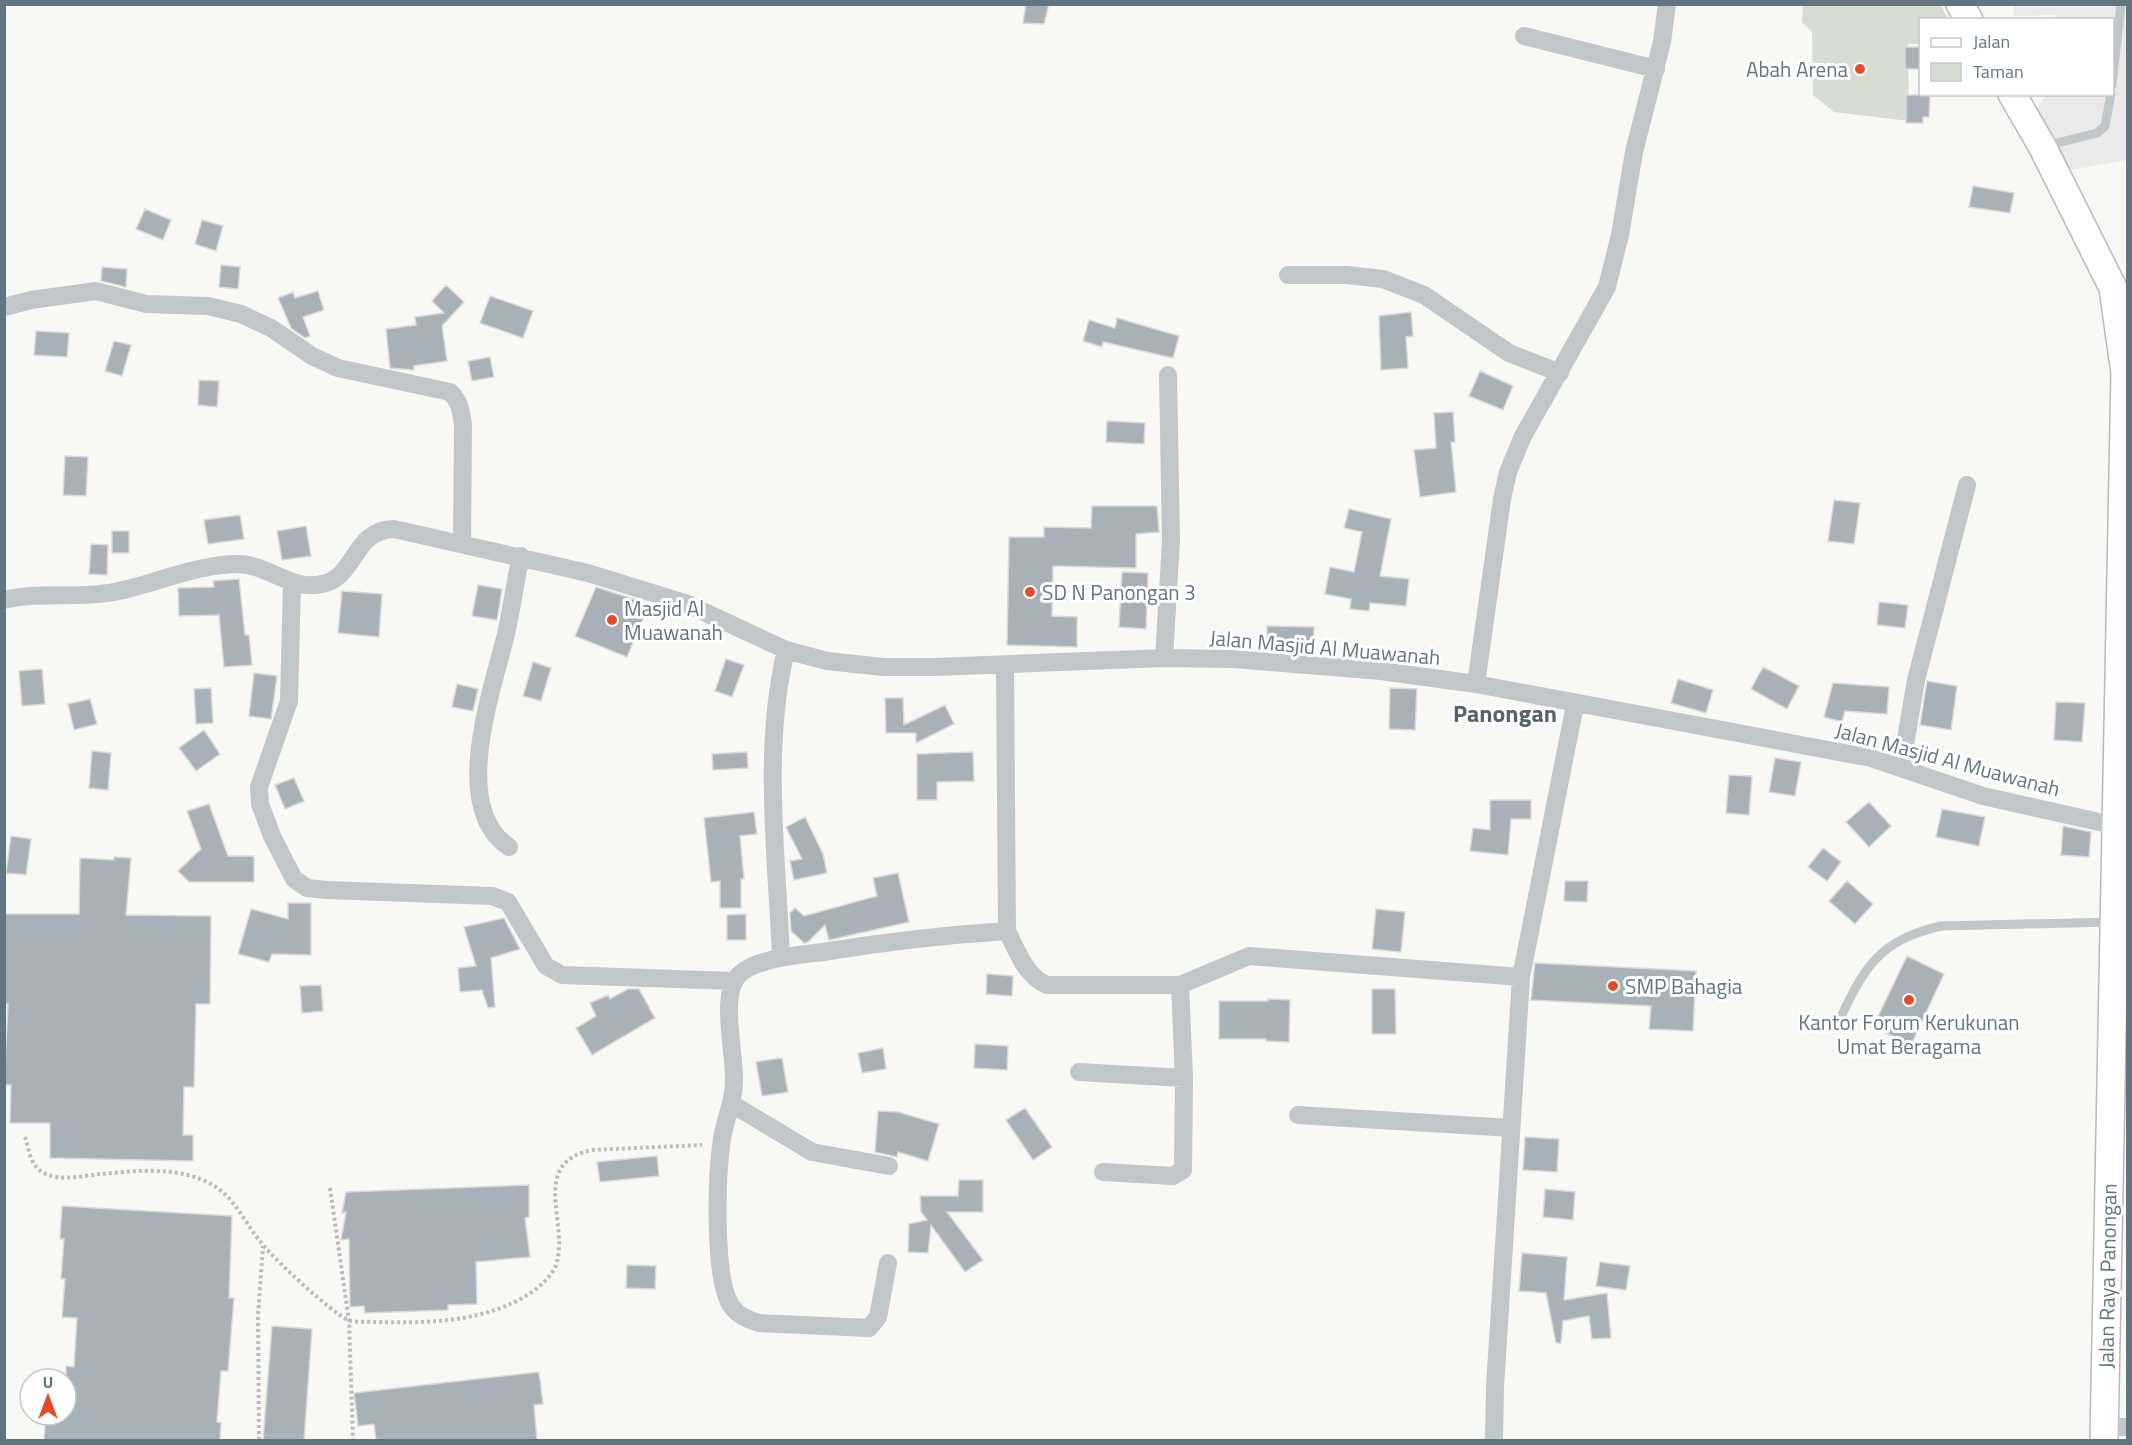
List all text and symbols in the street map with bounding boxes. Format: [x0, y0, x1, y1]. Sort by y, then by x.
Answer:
legend [1919, 18, 2114, 96]
text: Jalan [1973, 28, 2010, 55]
place label: Abah Arena [1746, 53, 1848, 85]
text: Taman [1973, 58, 2024, 85]
marker: Abah Arena [1853, 62, 1867, 76]
place label: SD N Panongan 3 [1042, 576, 1196, 608]
marker: SD N Panongan 3 [1023, 585, 1037, 599]
place label: Masjid Al Muawanah [624, 592, 723, 648]
marker: Masjid Al Muawanah [605, 613, 619, 627]
street label: Jalan Masjid Al Muawanah [1208, 621, 1442, 673]
district label: Panongan [1453, 695, 1557, 731]
street label: Jalan Masjid Al Muawanah [1832, 714, 2064, 804]
place label: SMP Bahagia [1625, 970, 1743, 1002]
marker: SMP Bahagia [1606, 979, 1620, 993]
marker: Kantor Forum Kerukunan Umat Beragama [1902, 993, 1916, 1007]
place label: Kantor Forum Kerukunan Umat Beragama [1798, 1006, 2020, 1062]
street label: Jalan Raya Panongan [2089, 1183, 2125, 1369]
north arrow [18, 1367, 78, 1427]
text: U [43, 1370, 53, 1394]

